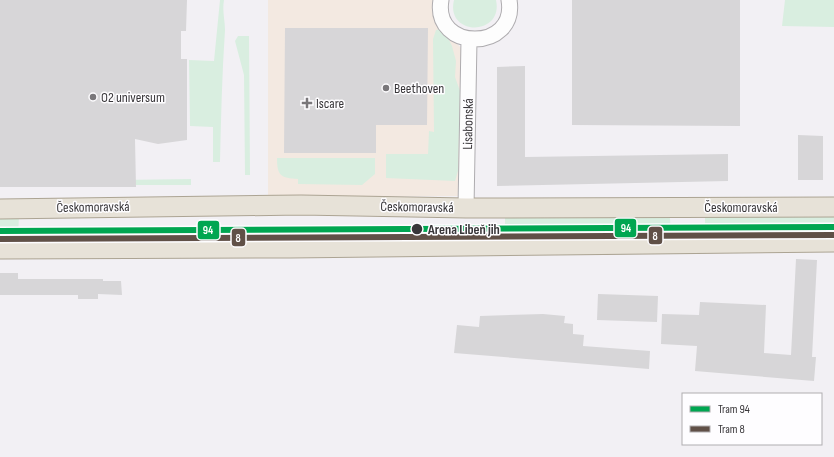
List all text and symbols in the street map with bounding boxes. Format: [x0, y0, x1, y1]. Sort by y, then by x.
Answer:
place label: Beethoven [394, 80, 444, 97]
marker: Beethoven [381, 83, 391, 93]
place label: O2 universum [101, 89, 165, 106]
marker: O2 universum [88, 92, 98, 102]
place label: Iscare [316, 95, 344, 112]
marker: Iscare [301, 97, 313, 109]
street label: Lisabonská [459, 98, 477, 150]
street label: Českomoravská [56, 198, 130, 216]
street label: Českomoravská [380, 198, 454, 216]
street label: Českomoravská [704, 199, 778, 216]
line badge: 94 [614, 218, 637, 238]
line badge: 94 [197, 220, 220, 240]
place label: Arena Libeň jih [427, 221, 500, 238]
marker: Arena Libeň jih [410, 222, 424, 236]
text: 94 [621, 222, 631, 235]
text: 94 [203, 224, 213, 237]
line badge: 8 [648, 226, 663, 245]
line badge: 8 [231, 228, 246, 247]
text: 8 [652, 230, 658, 243]
text: 8 [235, 232, 241, 245]
legend [682, 393, 822, 445]
text: Tram 94 [718, 402, 750, 417]
text: Tram 8 [718, 422, 745, 437]

